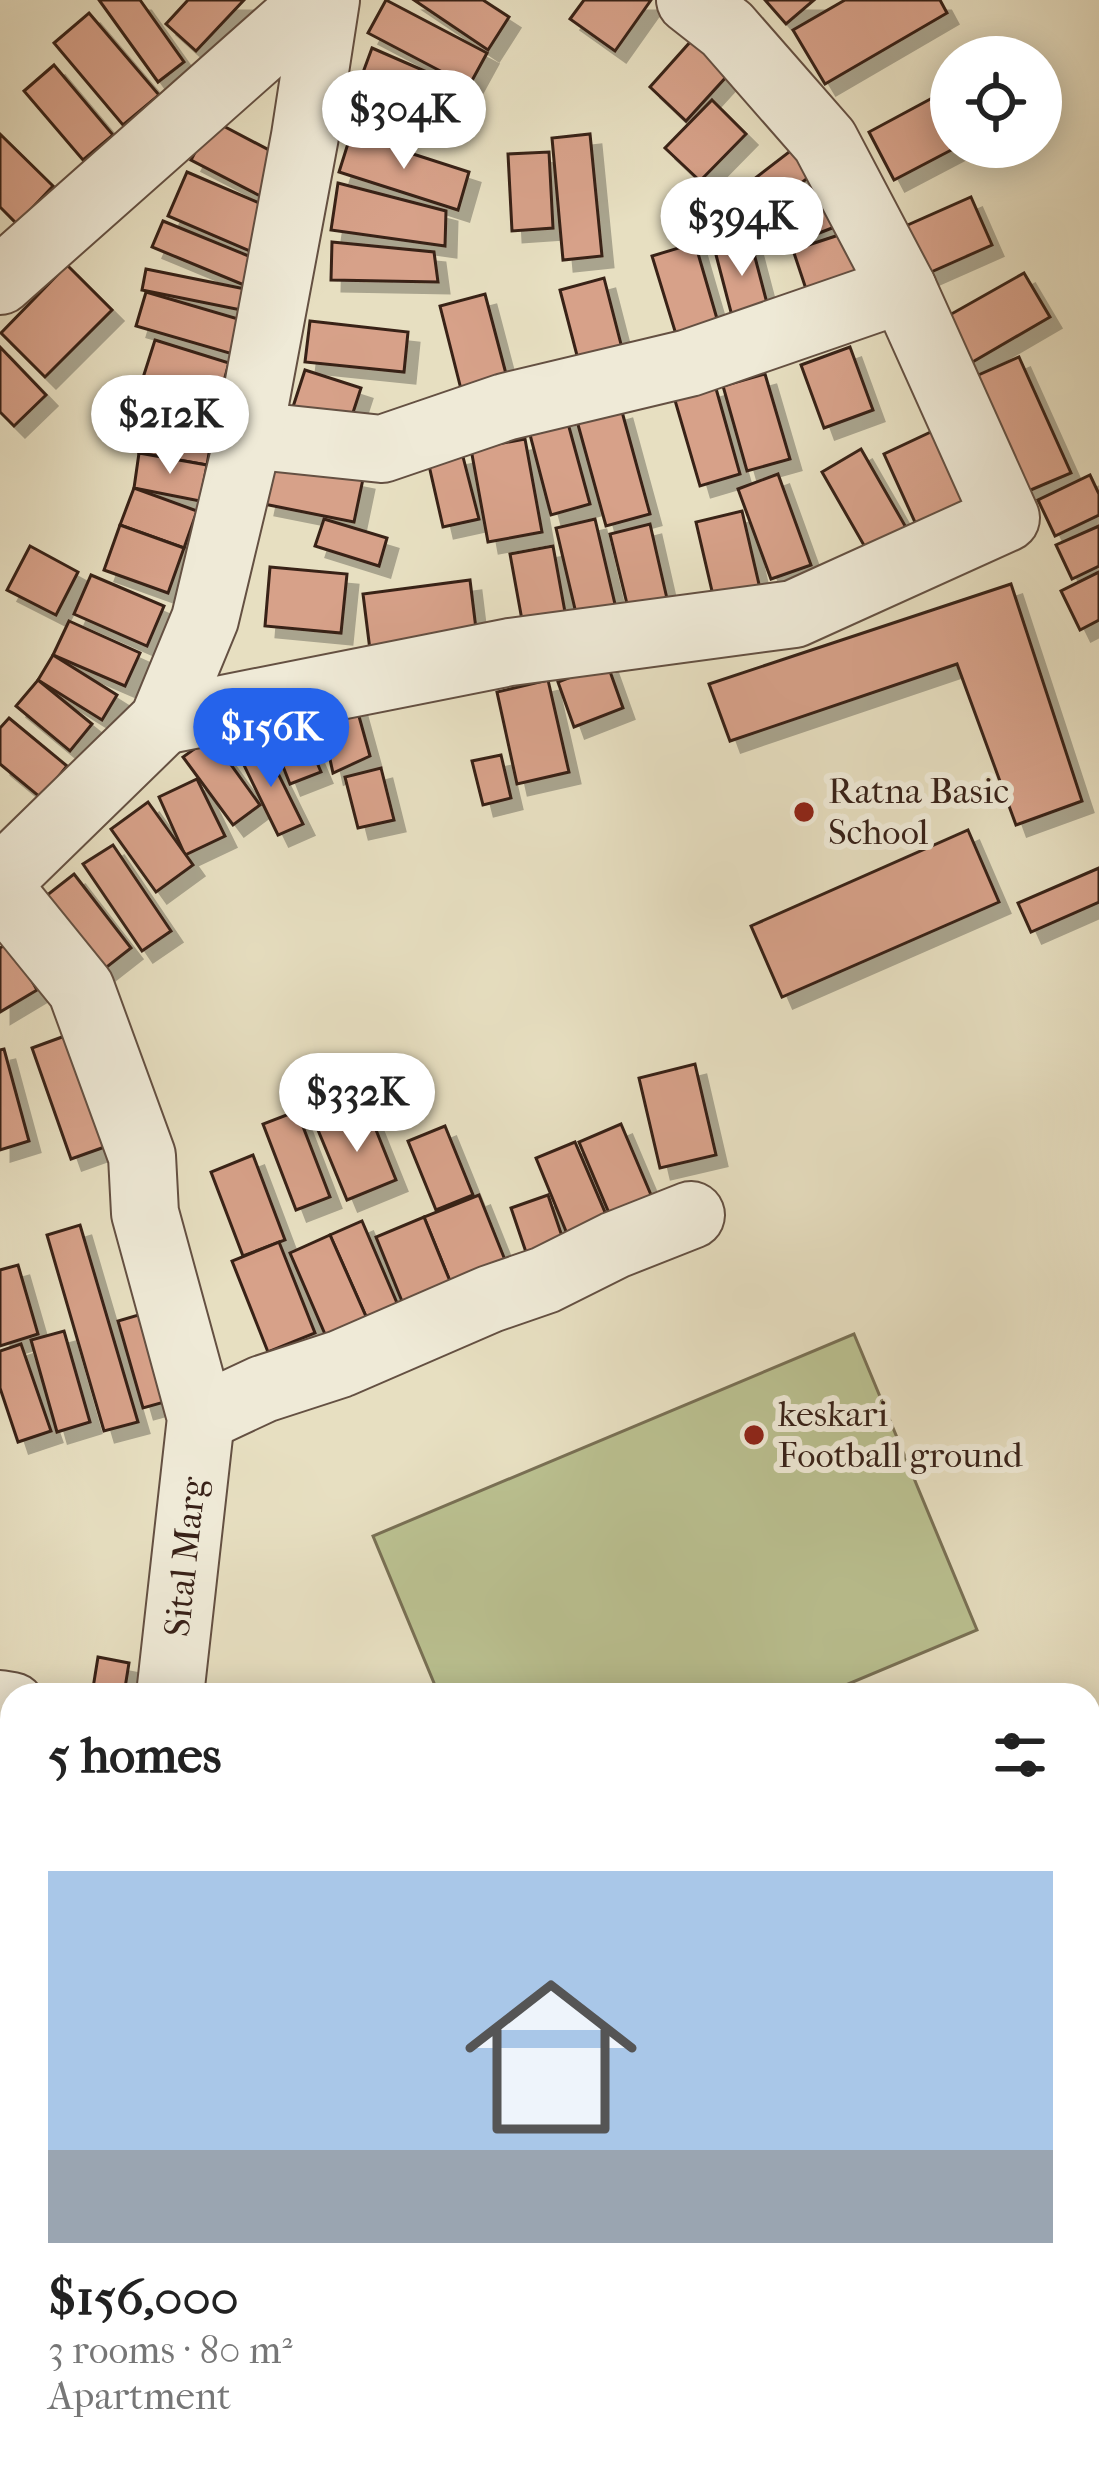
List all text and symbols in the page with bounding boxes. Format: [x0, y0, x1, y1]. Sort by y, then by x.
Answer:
map controls [930, 36, 1062, 168]
button: locate [930, 36, 1062, 168]
pin: $304K [320, 70, 488, 172]
text: $304K [349, 86, 459, 132]
pin: $394K [658, 177, 826, 279]
text: $394K [688, 193, 796, 239]
pin: $212K [86, 375, 254, 477]
text: $212K [118, 391, 222, 437]
pin: $156K [187, 688, 355, 790]
text: $156K [220, 704, 322, 750]
place label: Ratna Basic School [828, 770, 1009, 853]
marker: Ratna Basic School [791, 799, 817, 825]
pin: $332K [273, 1053, 441, 1155]
text: $332K [306, 1069, 408, 1115]
place label: keskari Football ground [778, 1393, 1023, 1476]
marker: keskari Football ground [741, 1422, 767, 1448]
street label: Sital Marg [156, 1474, 214, 1639]
icon: filters [987, 1722, 1053, 1788]
text: 5 homes [48, 1725, 221, 1785]
icon: home [443, 1949, 659, 2165]
text: $156,000 [48, 2267, 239, 2327]
text: 3 rooms · 80 m² [48, 2327, 292, 2373]
text: Apartment [48, 2373, 231, 2419]

